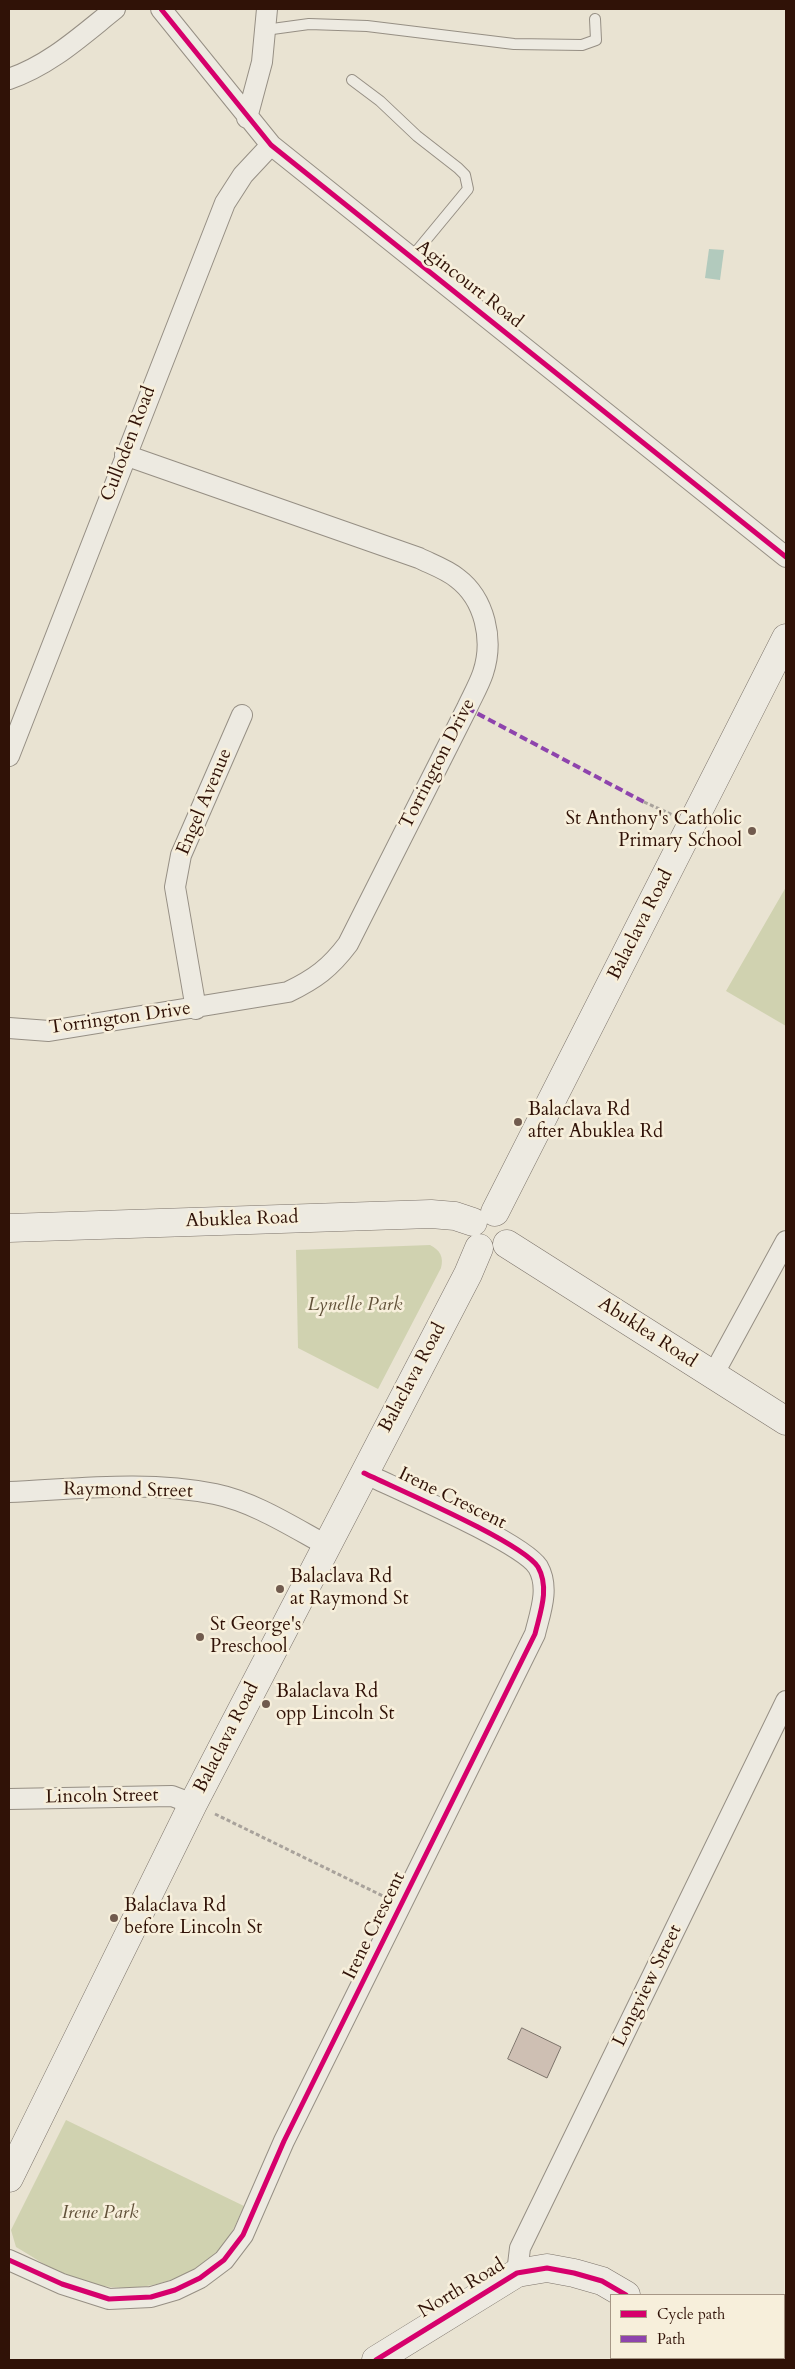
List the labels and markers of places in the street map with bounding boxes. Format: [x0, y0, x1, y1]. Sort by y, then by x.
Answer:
place label: St Anthony's Catholic Primary School [565, 809, 742, 853]
marker: St Anthony's Catholic Primary School [746, 825, 758, 837]
place label: Balaclava Rd after Abuklea Rd [528, 1100, 663, 1144]
marker: Balaclava Rd after Abuklea Rd [512, 1116, 524, 1128]
place label: Balaclava Rd at Raymond St [290, 1567, 409, 1611]
marker: Balaclava Rd at Raymond St [274, 1583, 286, 1595]
place label: St George's Preschool [210, 1615, 301, 1659]
marker: St George's Preschool [194, 1631, 206, 1643]
place label: Balaclava Rd opp Lincoln St [276, 1682, 394, 1726]
marker: Balaclava Rd opp Lincoln St [260, 1698, 272, 1710]
place label: Balaclava Rd before Lincoln St [124, 1896, 262, 1940]
marker: Balaclava Rd before Lincoln St [108, 1912, 120, 1924]

